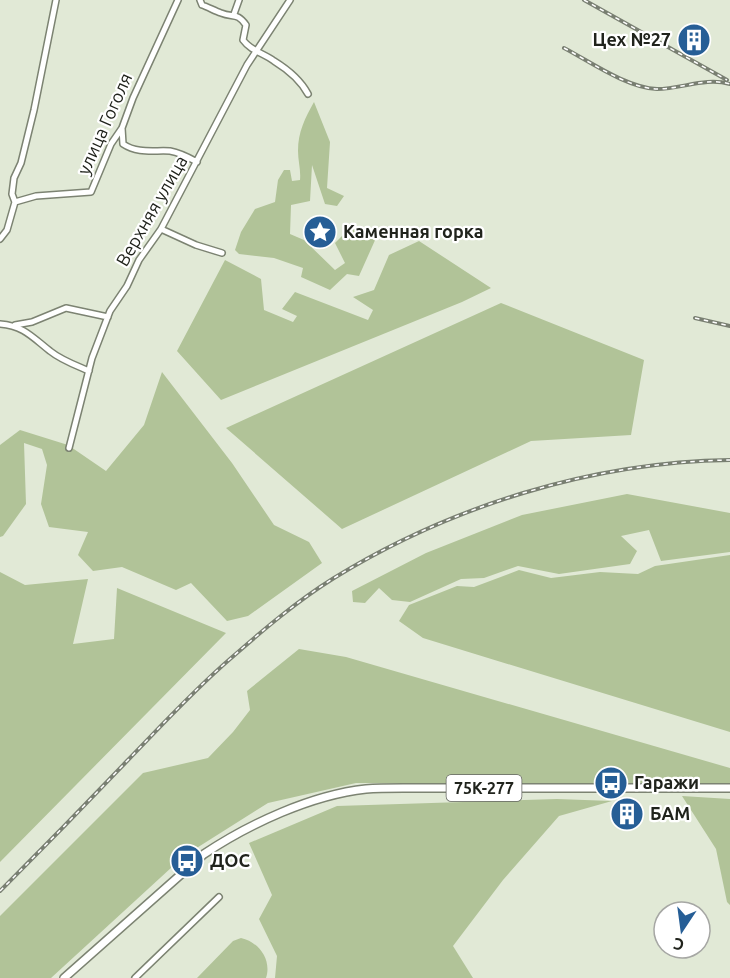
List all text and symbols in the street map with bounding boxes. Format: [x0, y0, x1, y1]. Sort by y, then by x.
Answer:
building icon: Цех №27 [676, 22, 712, 58]
place label: Цех №27 [593, 29, 671, 49]
street label: улица Гоголя [73, 70, 135, 177]
street label: Верхняя улица [111, 152, 191, 269]
place icon: Каменная горка [302, 214, 338, 250]
place label: Каменная горка [343, 221, 484, 241]
bus stop icon: Гаражи [593, 765, 629, 801]
place label: Гаражи [634, 772, 699, 792]
road number: 75К-277 [446, 775, 522, 801]
building icon: БАМ [609, 796, 645, 832]
place label: БАМ [650, 803, 690, 823]
bus stop icon: ДОС [169, 843, 205, 879]
place label: ДОС [210, 850, 250, 870]
north arrow [652, 900, 712, 960]
text: С [672, 935, 686, 955]

